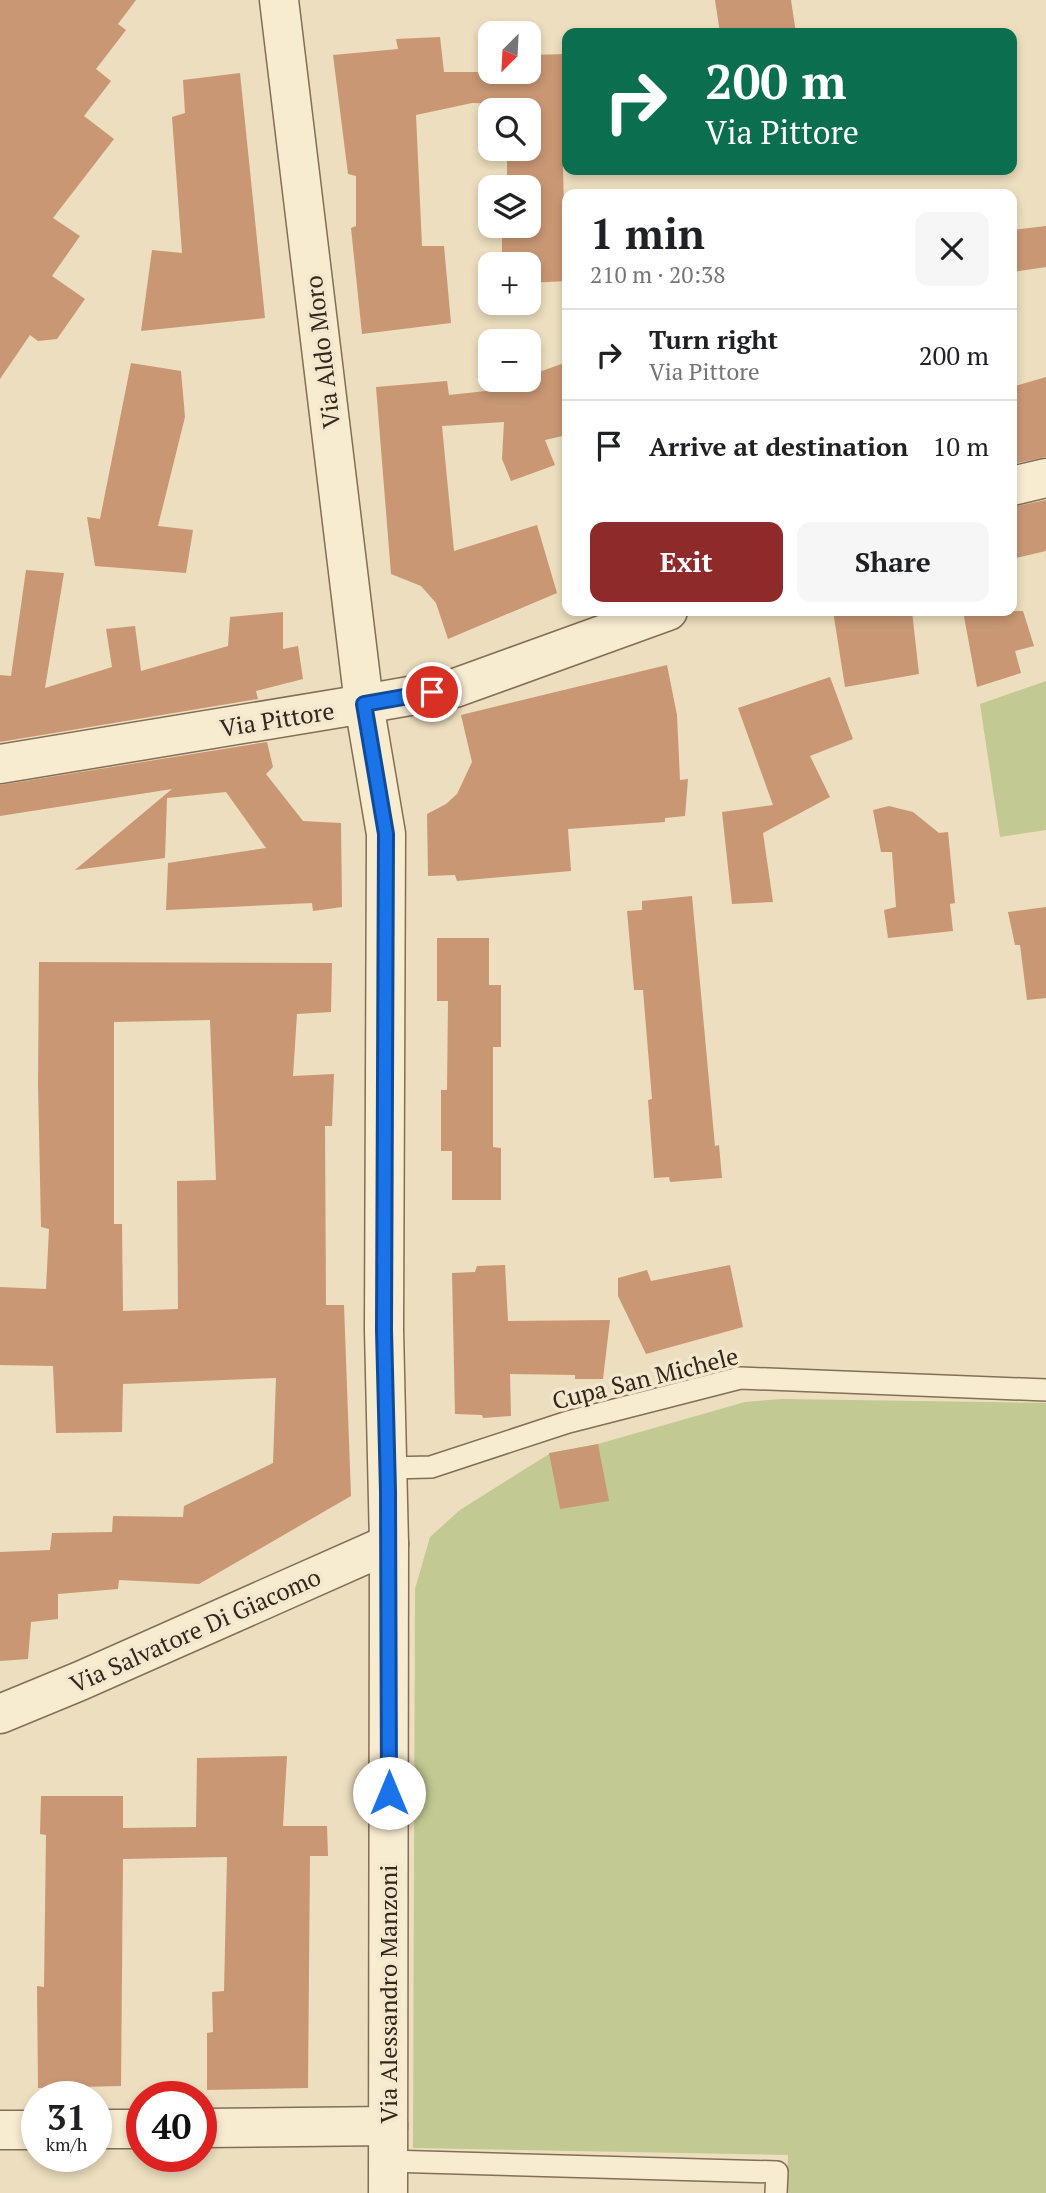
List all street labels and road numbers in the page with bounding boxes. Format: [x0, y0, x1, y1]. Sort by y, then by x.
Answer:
street label: Via Aldo Moro [297, 274, 347, 430]
street label: Via Pittore [217, 694, 337, 744]
street label: Cupa San Michele [549, 1339, 741, 1417]
street label: Via Salvatore Di Giacomo [65, 1560, 325, 1700]
street label: Via Alessandro Manzoni [372, 1865, 404, 2123]

